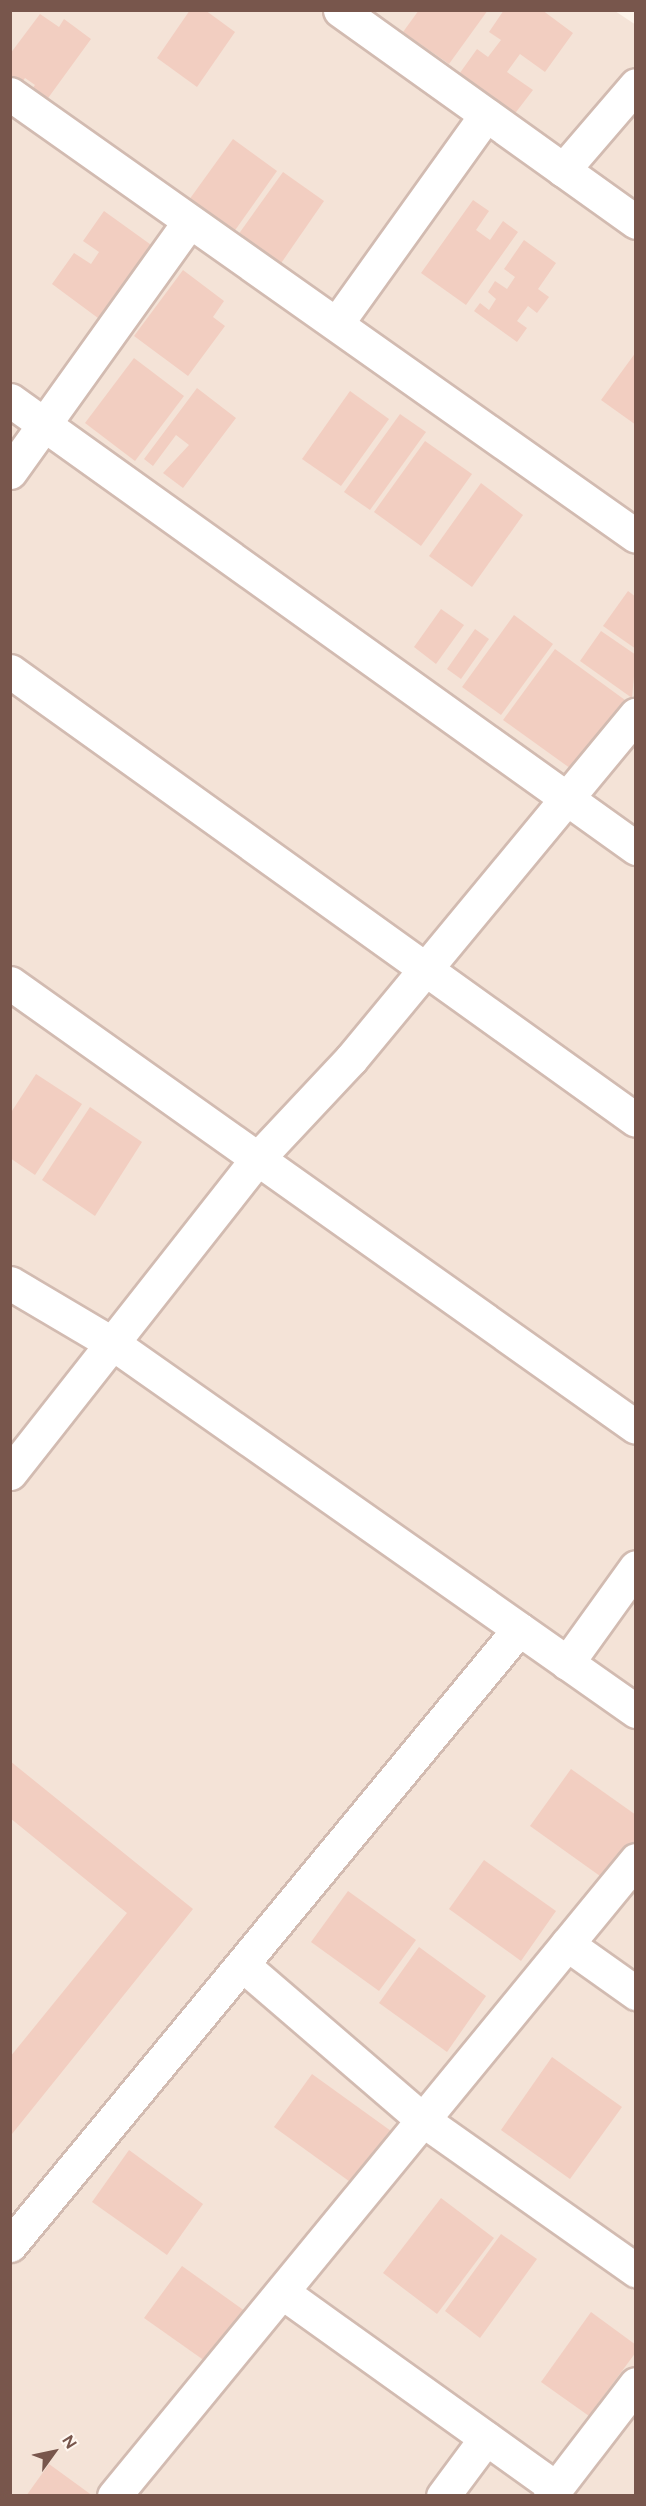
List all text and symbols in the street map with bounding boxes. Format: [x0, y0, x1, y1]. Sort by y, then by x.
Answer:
north arrow [24, 2422, 84, 2482]
text: N [58, 2432, 81, 2452]

